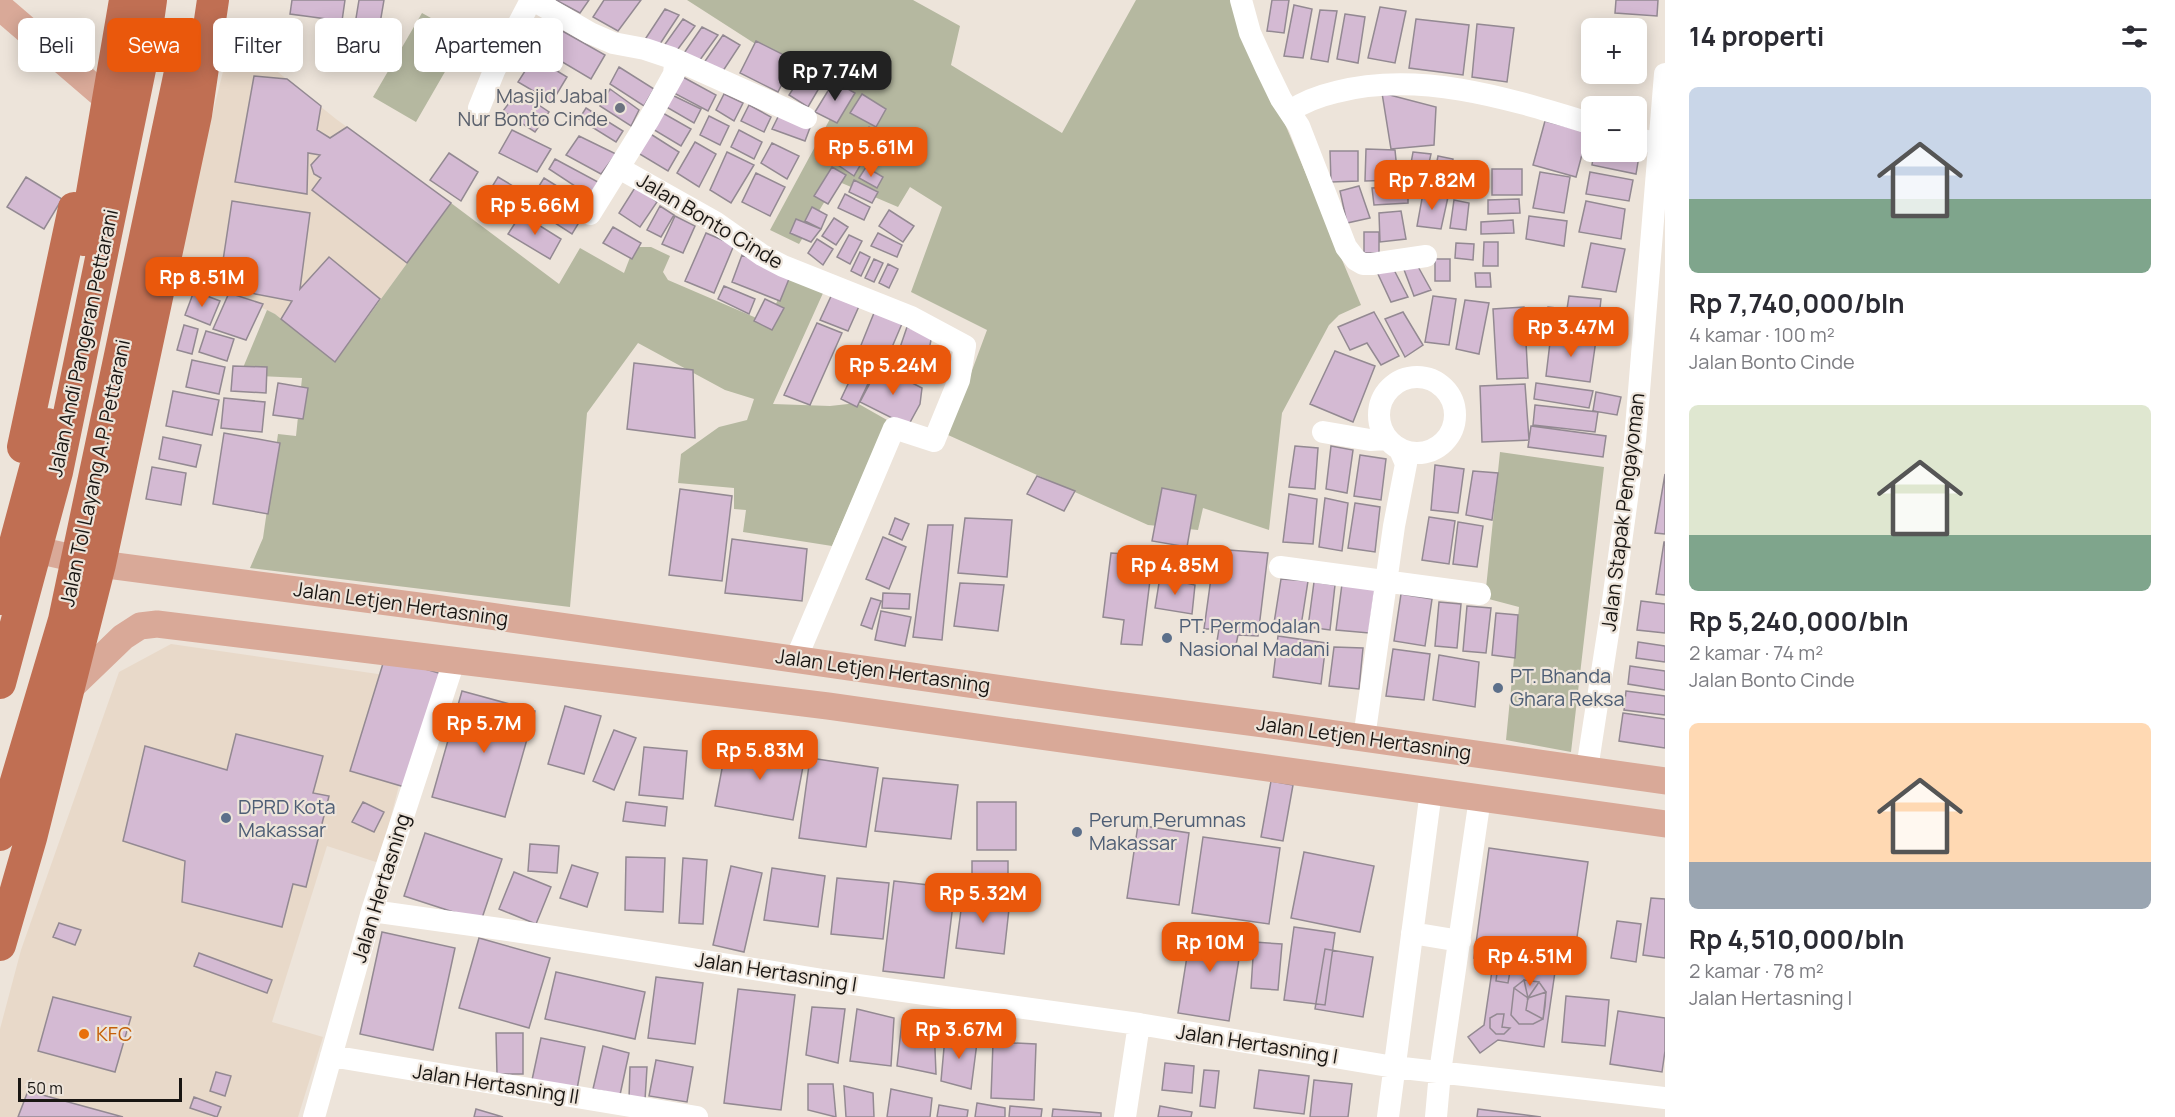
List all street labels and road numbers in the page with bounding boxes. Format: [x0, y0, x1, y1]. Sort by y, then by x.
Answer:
street label: Jalan Bonto Cinde [632, 166, 788, 275]
street label: Jalan Andi Pangeran Pettarani [41, 207, 124, 479]
street label: Jalan Tol Layang A.P. Pettarani [53, 337, 136, 609]
street label: Jalan Stapak Pengayoman [1594, 391, 1651, 633]
street label: Jalan Letjen Hertasning [292, 575, 510, 632]
street label: Jalan Letjen Hertasning [774, 642, 992, 699]
street label: Jalan Letjen Hertasning [1255, 709, 1473, 766]
street label: Jalan Hertasning [345, 810, 416, 966]
street label: Jalan Hertasning I [693, 945, 859, 998]
street label: Jalan Hertasning I [1174, 1017, 1340, 1070]
street label: Jalan Hertasning II [411, 1057, 581, 1110]

